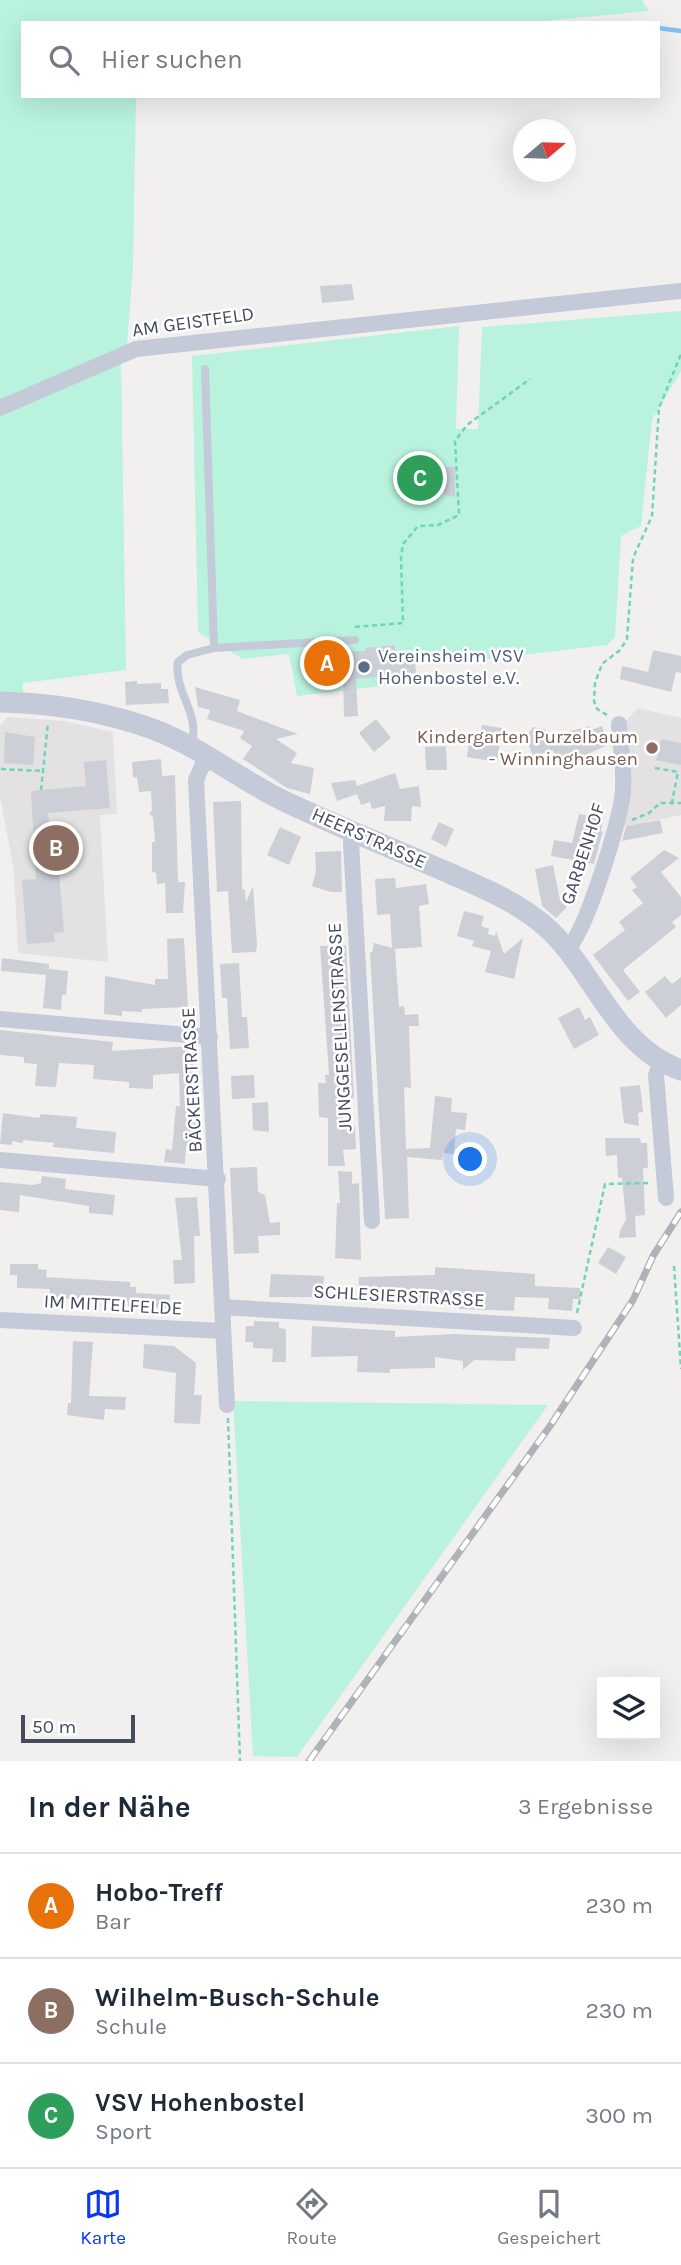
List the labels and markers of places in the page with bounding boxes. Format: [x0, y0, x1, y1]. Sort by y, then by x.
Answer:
pin: C [397, 452, 443, 504]
pin: A [304, 637, 350, 689]
place label: Vereinsheim VSV Hohenbostel e.V. [378, 645, 524, 689]
marker: Vereinsheim VSV Hohenbostel e.V. [356, 659, 372, 675]
place label: Kindergarten Purzelbaum - Winninghausen [417, 726, 638, 770]
marker: Kindergarten Purzelbaum - Winninghausen [644, 740, 660, 756]
pin: B [33, 822, 79, 874]

